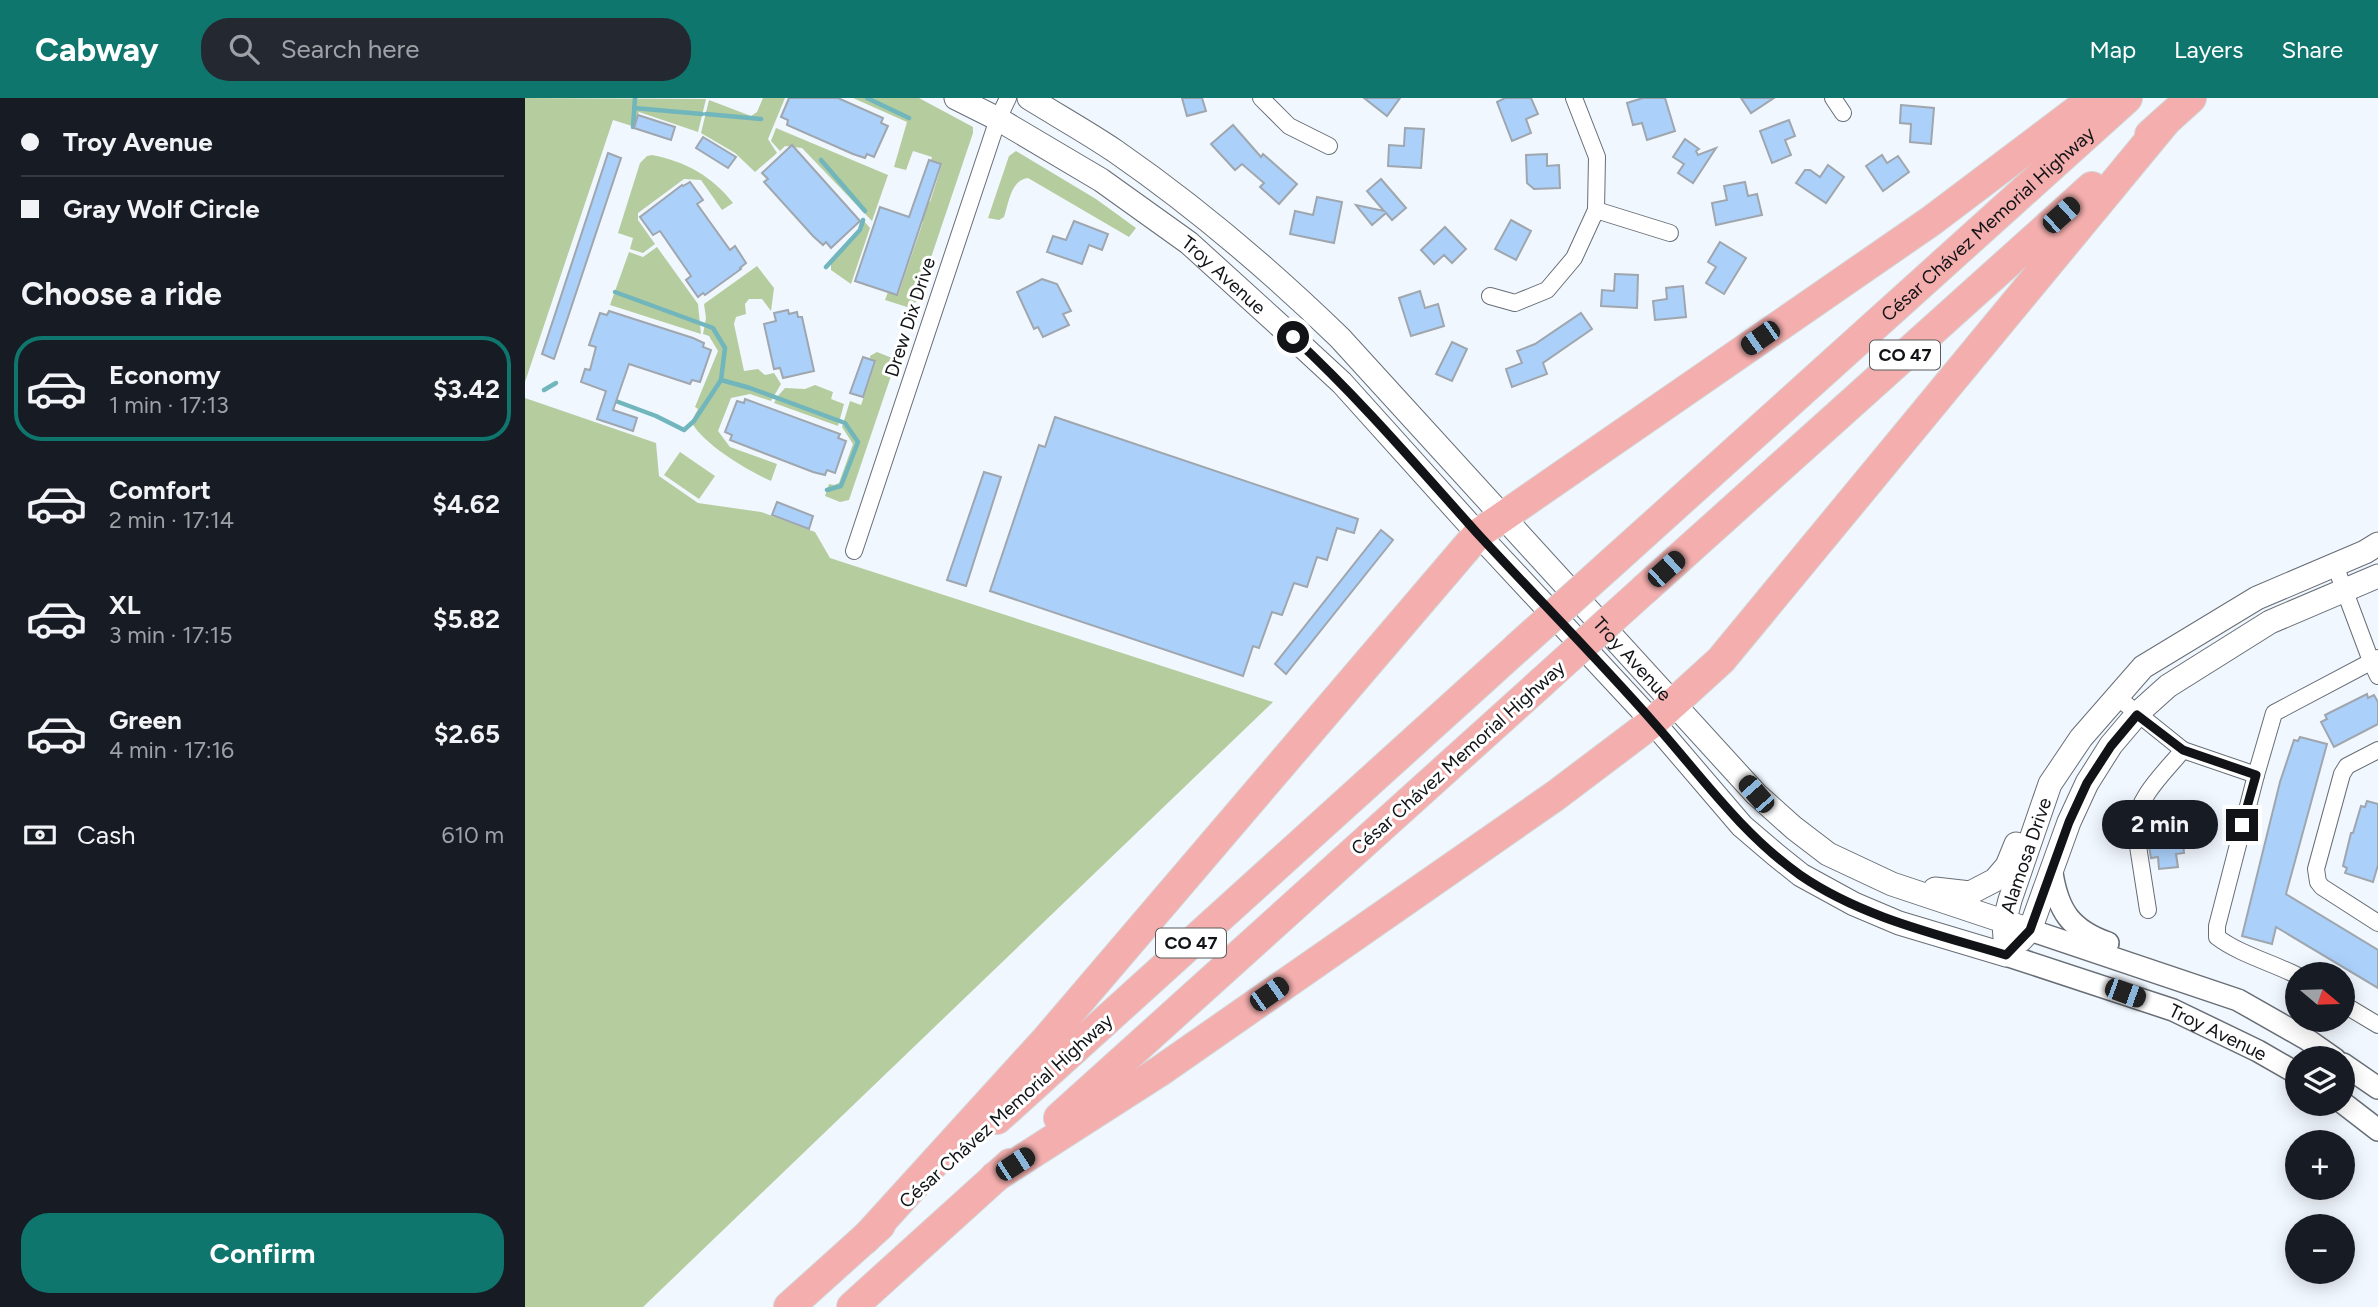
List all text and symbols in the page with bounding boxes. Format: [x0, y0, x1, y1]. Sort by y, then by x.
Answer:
search box [201, 18, 691, 81]
text: Cabway [35, 30, 159, 69]
icon: search [225, 30, 263, 68]
text: Search here [281, 33, 420, 65]
text: Map [2089, 35, 2136, 64]
text: Layers [2174, 35, 2243, 64]
text: Share [2281, 35, 2343, 64]
street label: César Chávez Memorial Highway [1876, 122, 2099, 326]
text: Troy Avenue [63, 126, 213, 158]
text: Gray Wolf Circle [63, 193, 260, 225]
car [2039, 193, 2084, 237]
street label: Troy Avenue [1178, 230, 1271, 319]
street label: Drew Dix Drive [880, 254, 940, 380]
text: Choose a ride [21, 275, 222, 313]
car [1737, 317, 1784, 359]
route start [1277, 321, 1309, 353]
road number: CO 47 [1870, 341, 1940, 370]
icon: car [25, 357, 88, 420]
text: Economy [109, 359, 221, 391]
text: $3.42 [433, 373, 500, 405]
text: 1 min · 17:13 [109, 391, 229, 419]
icon: car [25, 472, 88, 535]
text: Comfort [109, 474, 211, 506]
text: $4.62 [433, 488, 500, 520]
text: 2 min · 17:14 [109, 506, 234, 534]
car [1644, 547, 1689, 591]
icon: car [25, 587, 88, 650]
text: XL [109, 589, 141, 621]
text: $5.82 [433, 603, 500, 635]
street label: Troy Avenue [1588, 612, 1677, 706]
text: 3 min · 17:15 [109, 621, 233, 649]
street label: César Chávez Memorial Highway [1347, 656, 1569, 860]
icon: car [25, 702, 88, 765]
text: Green [109, 704, 182, 736]
text: $2.65 [434, 718, 500, 750]
text: 4 min · 17:16 [109, 736, 234, 764]
car [1735, 771, 1778, 817]
street label: Alamosa Drive [1995, 794, 2056, 916]
callout: 2 min [2102, 800, 2217, 850]
route end [2226, 809, 2258, 841]
text: 2 min [2131, 810, 2189, 838]
icon: cash [21, 816, 59, 854]
text: Cash [77, 819, 136, 851]
text: 610 m [441, 821, 504, 849]
road number: CO 47 [1156, 928, 1226, 958]
north arrow [2285, 962, 2355, 1032]
map controls [2285, 962, 2355, 1284]
car [1246, 973, 1293, 1015]
car [2102, 976, 2149, 1010]
street label: Troy Avenue [2166, 998, 2271, 1065]
street label: César Chávez Memorial Highway [895, 1009, 1117, 1213]
button: layers [2285, 1046, 2355, 1116]
button: + [2285, 1130, 2355, 1200]
car [992, 1144, 1039, 1184]
button: Confirm [21, 1213, 504, 1293]
button: − [2285, 1214, 2355, 1284]

